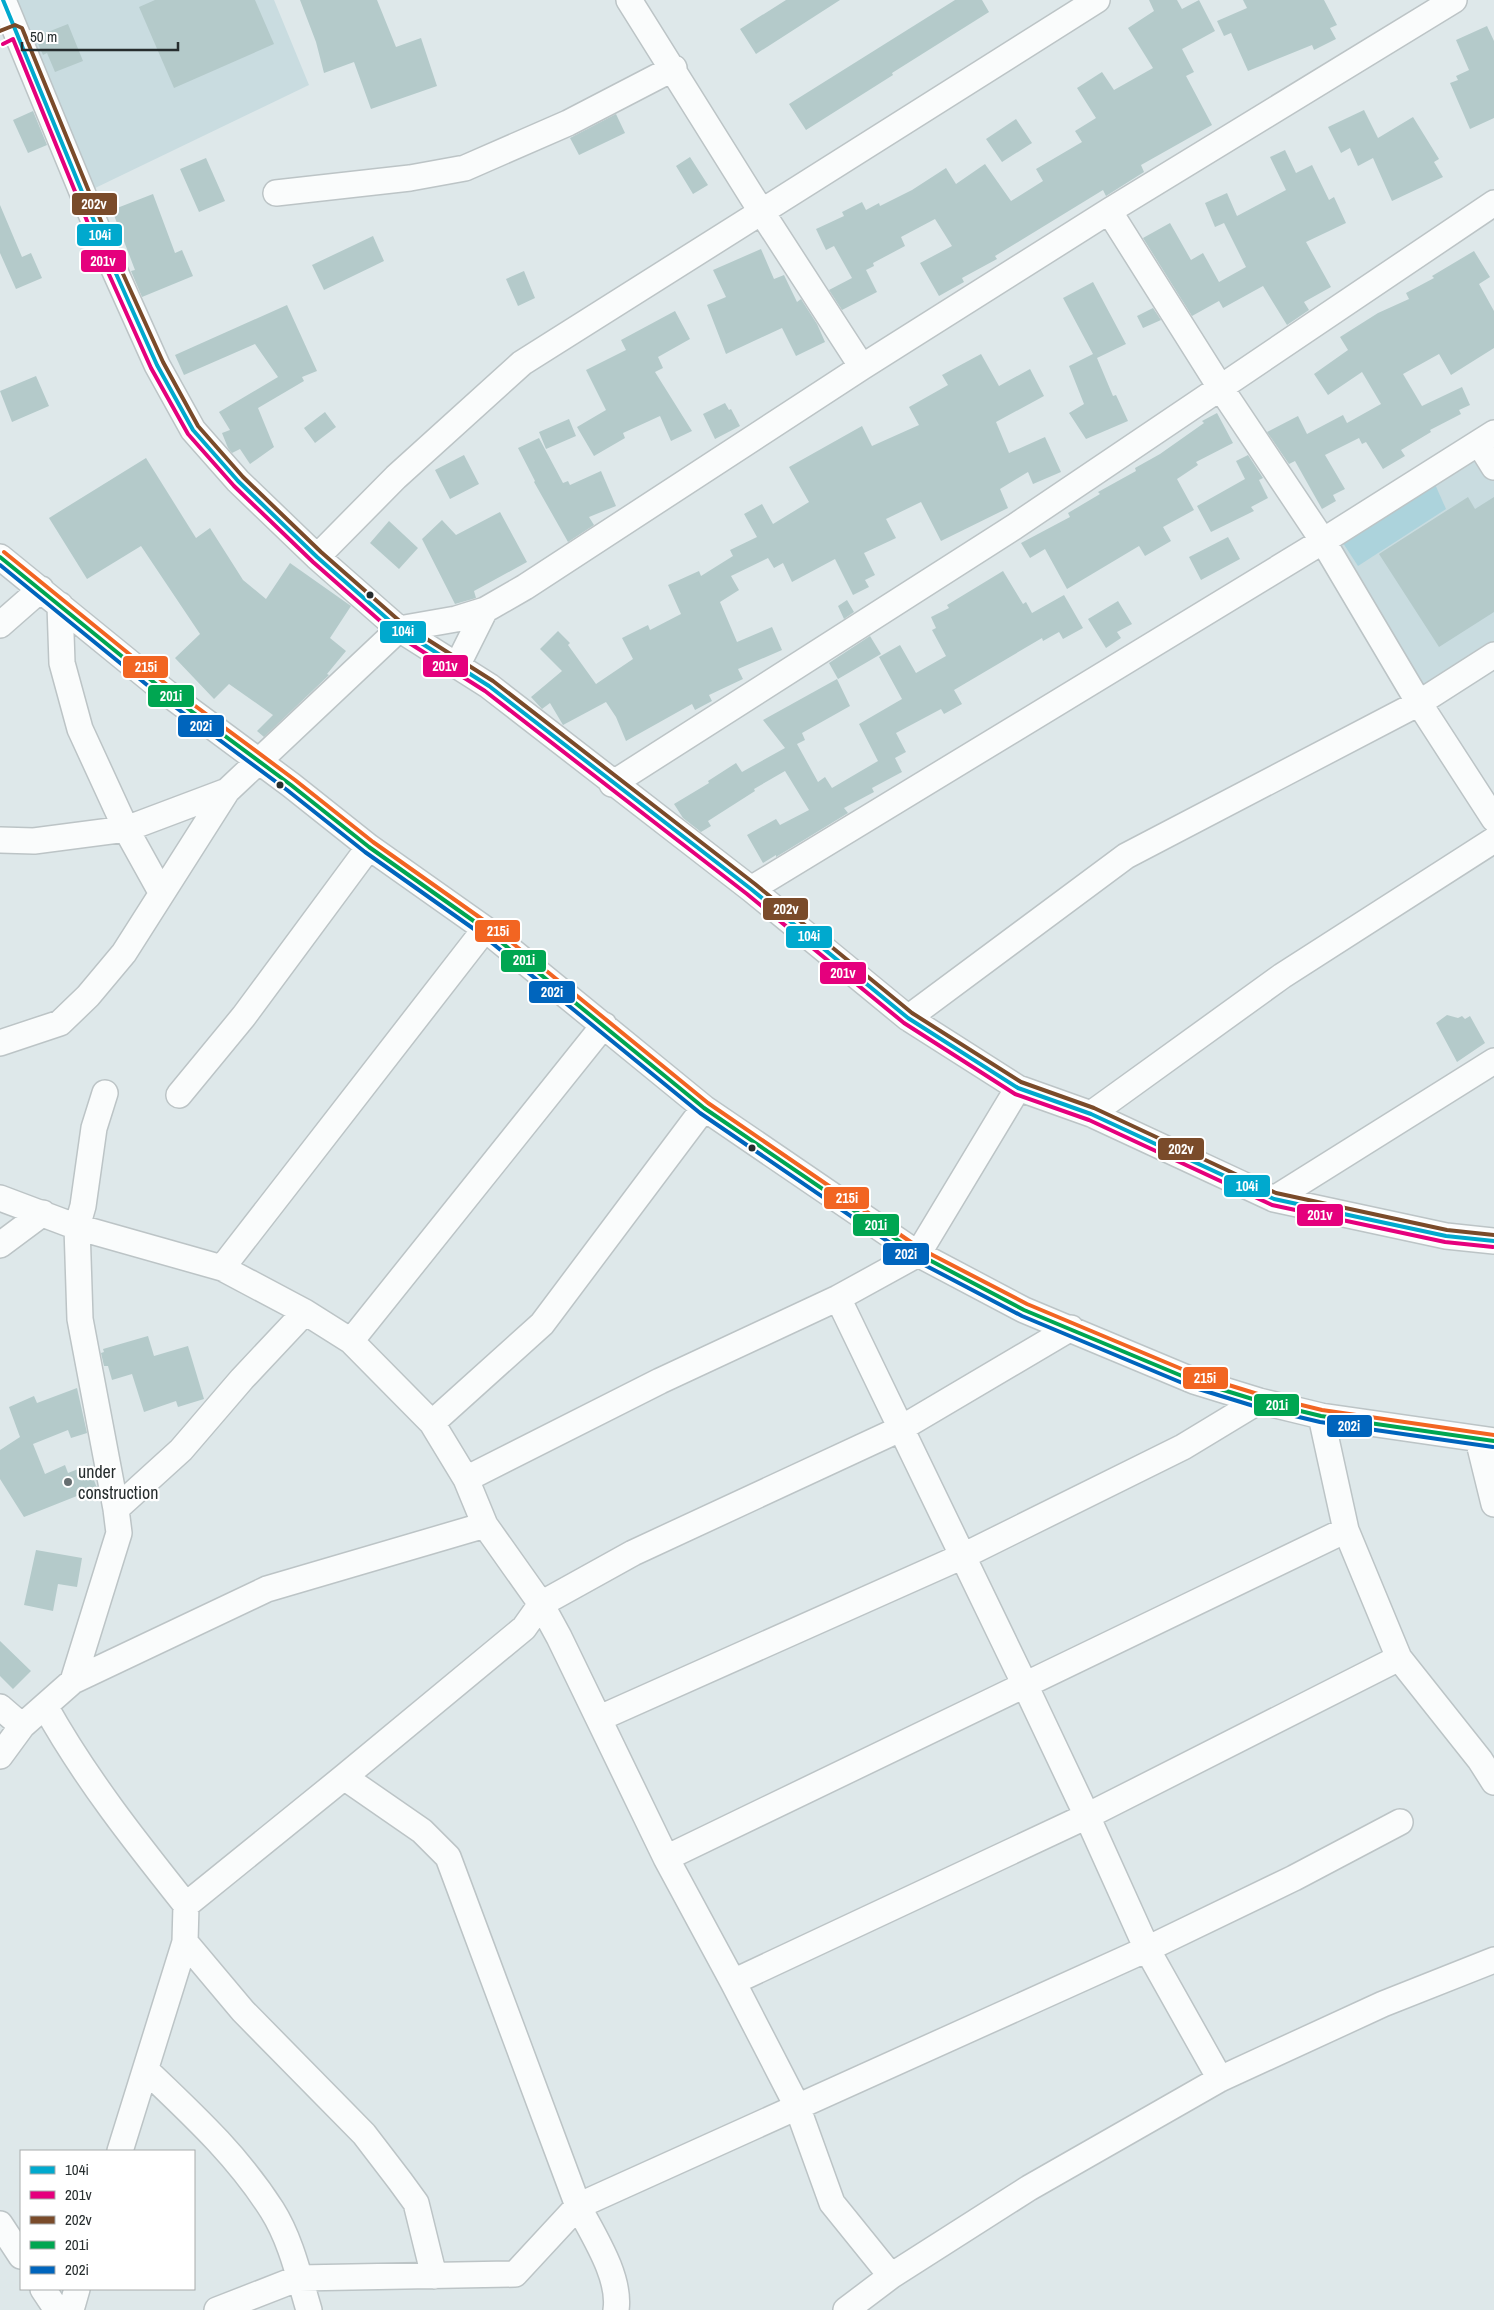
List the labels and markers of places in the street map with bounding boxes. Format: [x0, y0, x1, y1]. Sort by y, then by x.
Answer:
unlabelled marker [365, 590, 375, 600]
unlabelled marker [275, 780, 285, 790]
unlabelled marker [747, 1143, 757, 1153]
place label: under construction [78, 1459, 158, 1505]
marker: under construction [62, 1476, 74, 1488]

